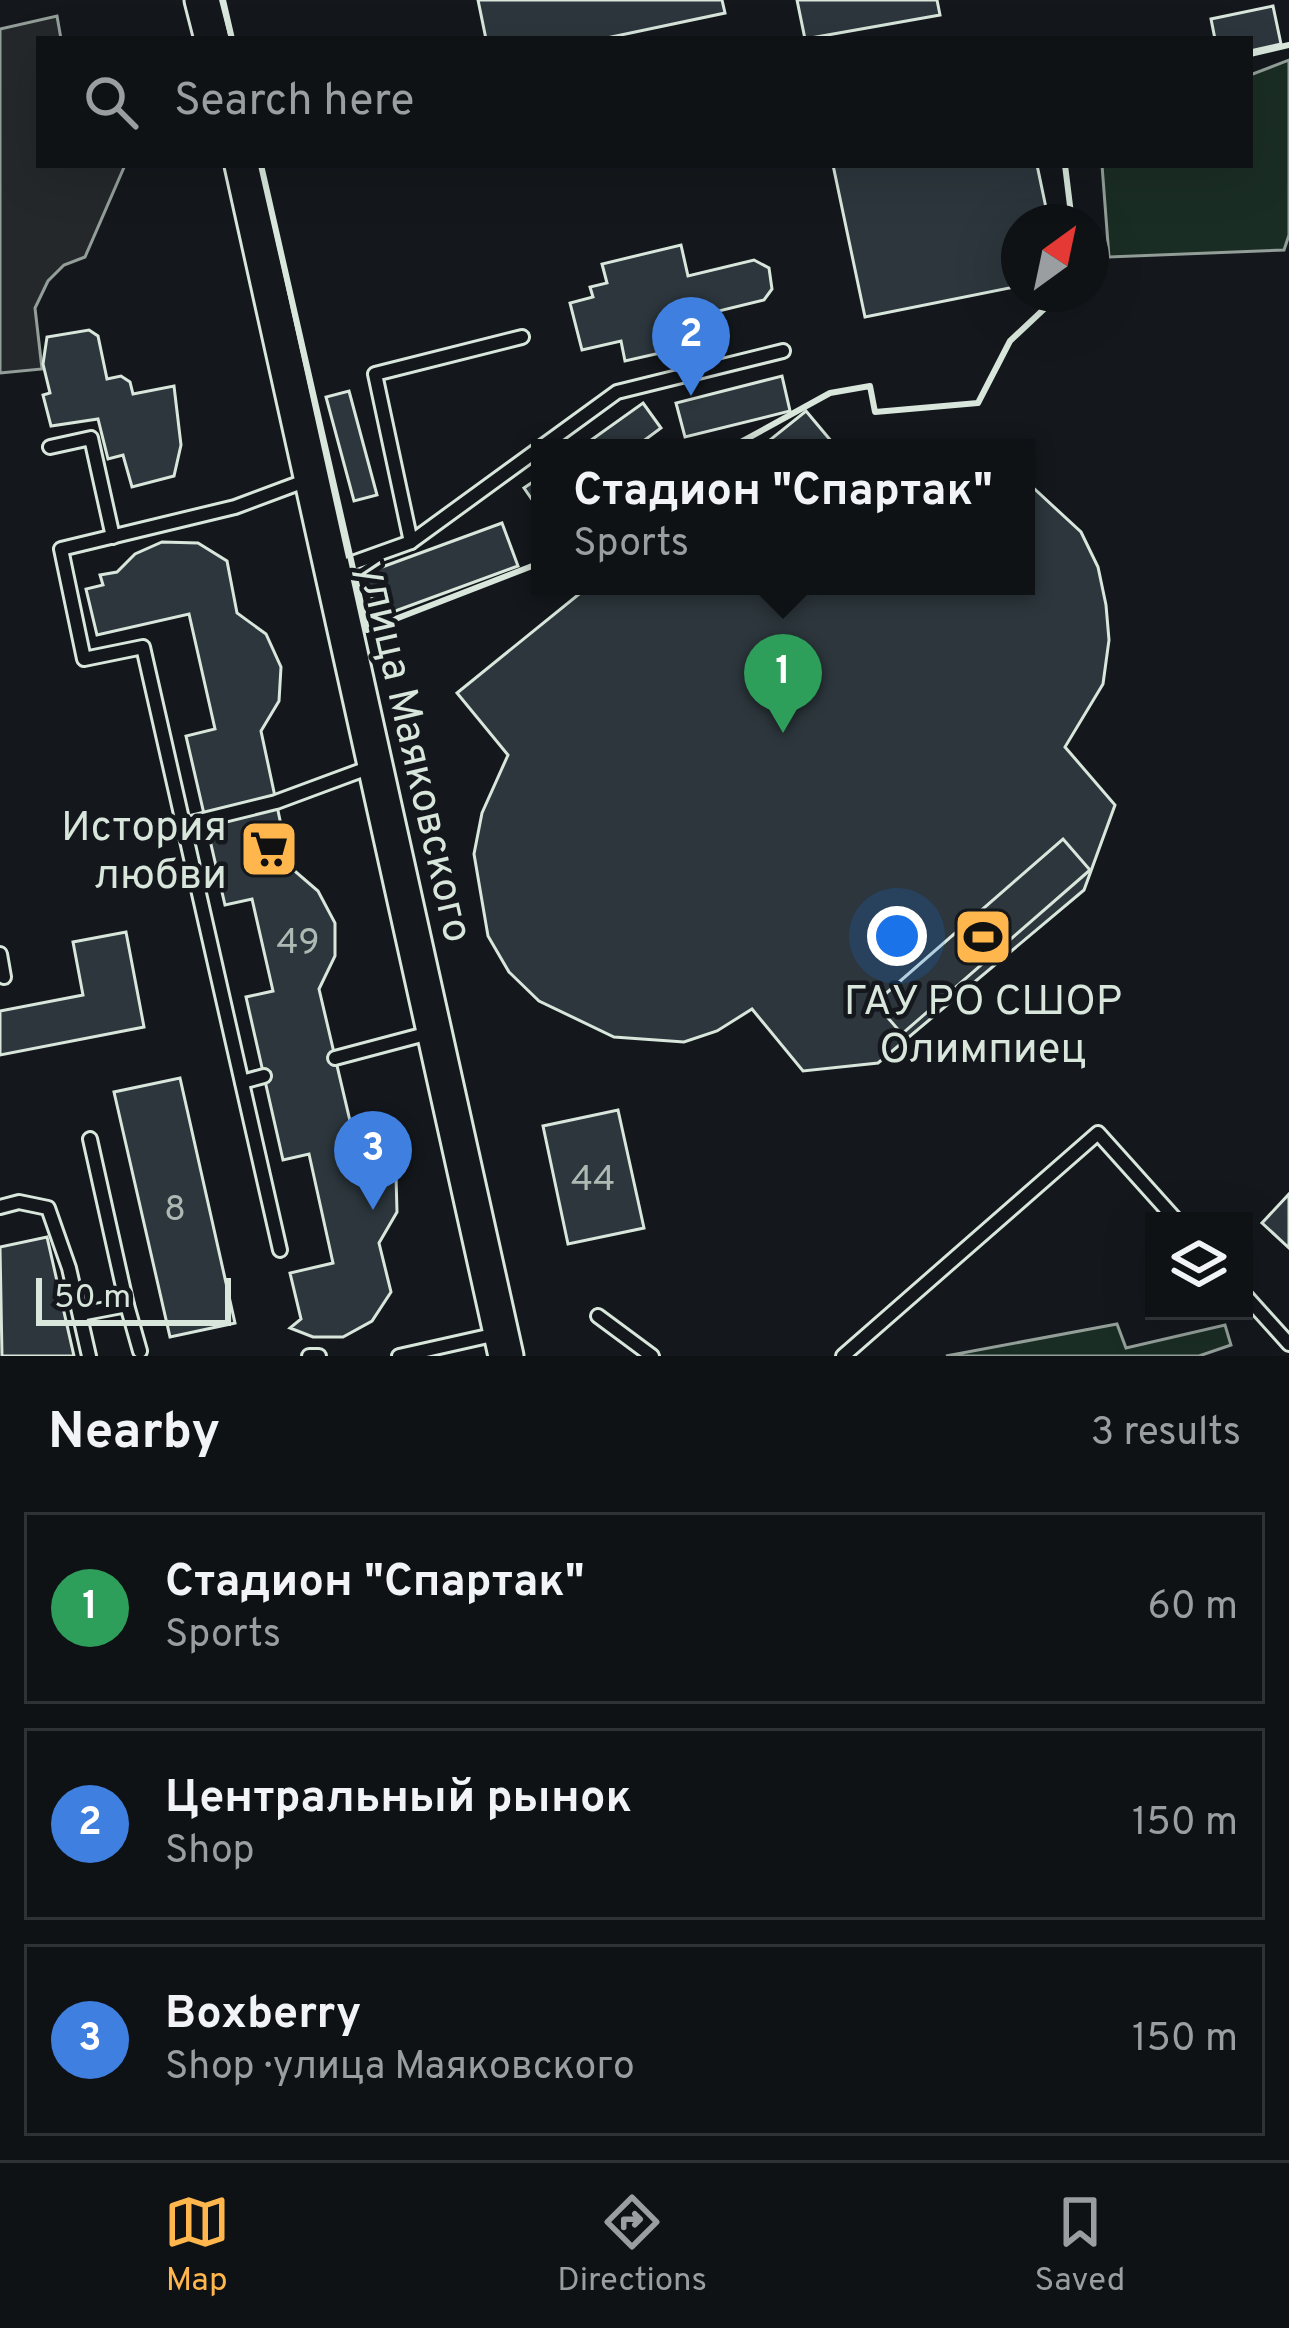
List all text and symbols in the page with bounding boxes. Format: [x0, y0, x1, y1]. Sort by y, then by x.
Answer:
search box [36, 36, 1253, 168]
icon: search [78, 69, 144, 135]
text: Search here [174, 74, 414, 131]
north arrow [1001, 204, 1109, 312]
pin: 2 [652, 297, 730, 396]
popup [531, 439, 1035, 595]
text: Стадион "Спартак" [573, 464, 993, 521]
text: Sports [573, 521, 689, 570]
street label: улица Маяковского [343, 556, 482, 948]
pin: 1 [744, 634, 822, 733]
place label: История любви [61, 803, 227, 904]
supermarket icon: История любви [238, 818, 300, 880]
your location [867, 906, 927, 966]
sports icon: ГАУ РО СШОР Олимпиец [952, 906, 1014, 968]
house number: 49 [276, 921, 320, 967]
place label: ГАУ РО СШОР Олимпиец [844, 977, 1122, 1078]
pin: 3 [334, 1111, 412, 1210]
house number: 44 [571, 1158, 615, 1204]
house number: 8 [164, 1188, 186, 1234]
map controls [1145, 1212, 1253, 1320]
button: layers [1145, 1212, 1253, 1320]
scale bar [36, 1272, 231, 1325]
text: 50 m [54, 1278, 131, 1320]
text: Nearby [48, 1402, 220, 1467]
text: 3 results [1091, 1410, 1241, 1459]
text: Стадион "Спартак" [165, 1555, 585, 1612]
text: 1 [82, 1584, 98, 1633]
text: 60 m [1147, 1584, 1238, 1633]
text: Sports [165, 1612, 281, 1661]
text: Центральный рынок [165, 1771, 632, 1828]
text: 2 [78, 1800, 102, 1849]
text: 150 m [1132, 1800, 1238, 1849]
text: Shop [165, 1828, 255, 1877]
text: Boxberry [165, 1987, 361, 2044]
text: 3 [78, 2016, 102, 2065]
text: 150 m [1132, 2016, 1238, 2065]
text: Shop · улица Маяковского [165, 2044, 635, 2093]
tab: Map [164, 2189, 230, 2303]
tab: Directions [557, 2189, 707, 2303]
tab: Saved [1035, 2189, 1125, 2303]

